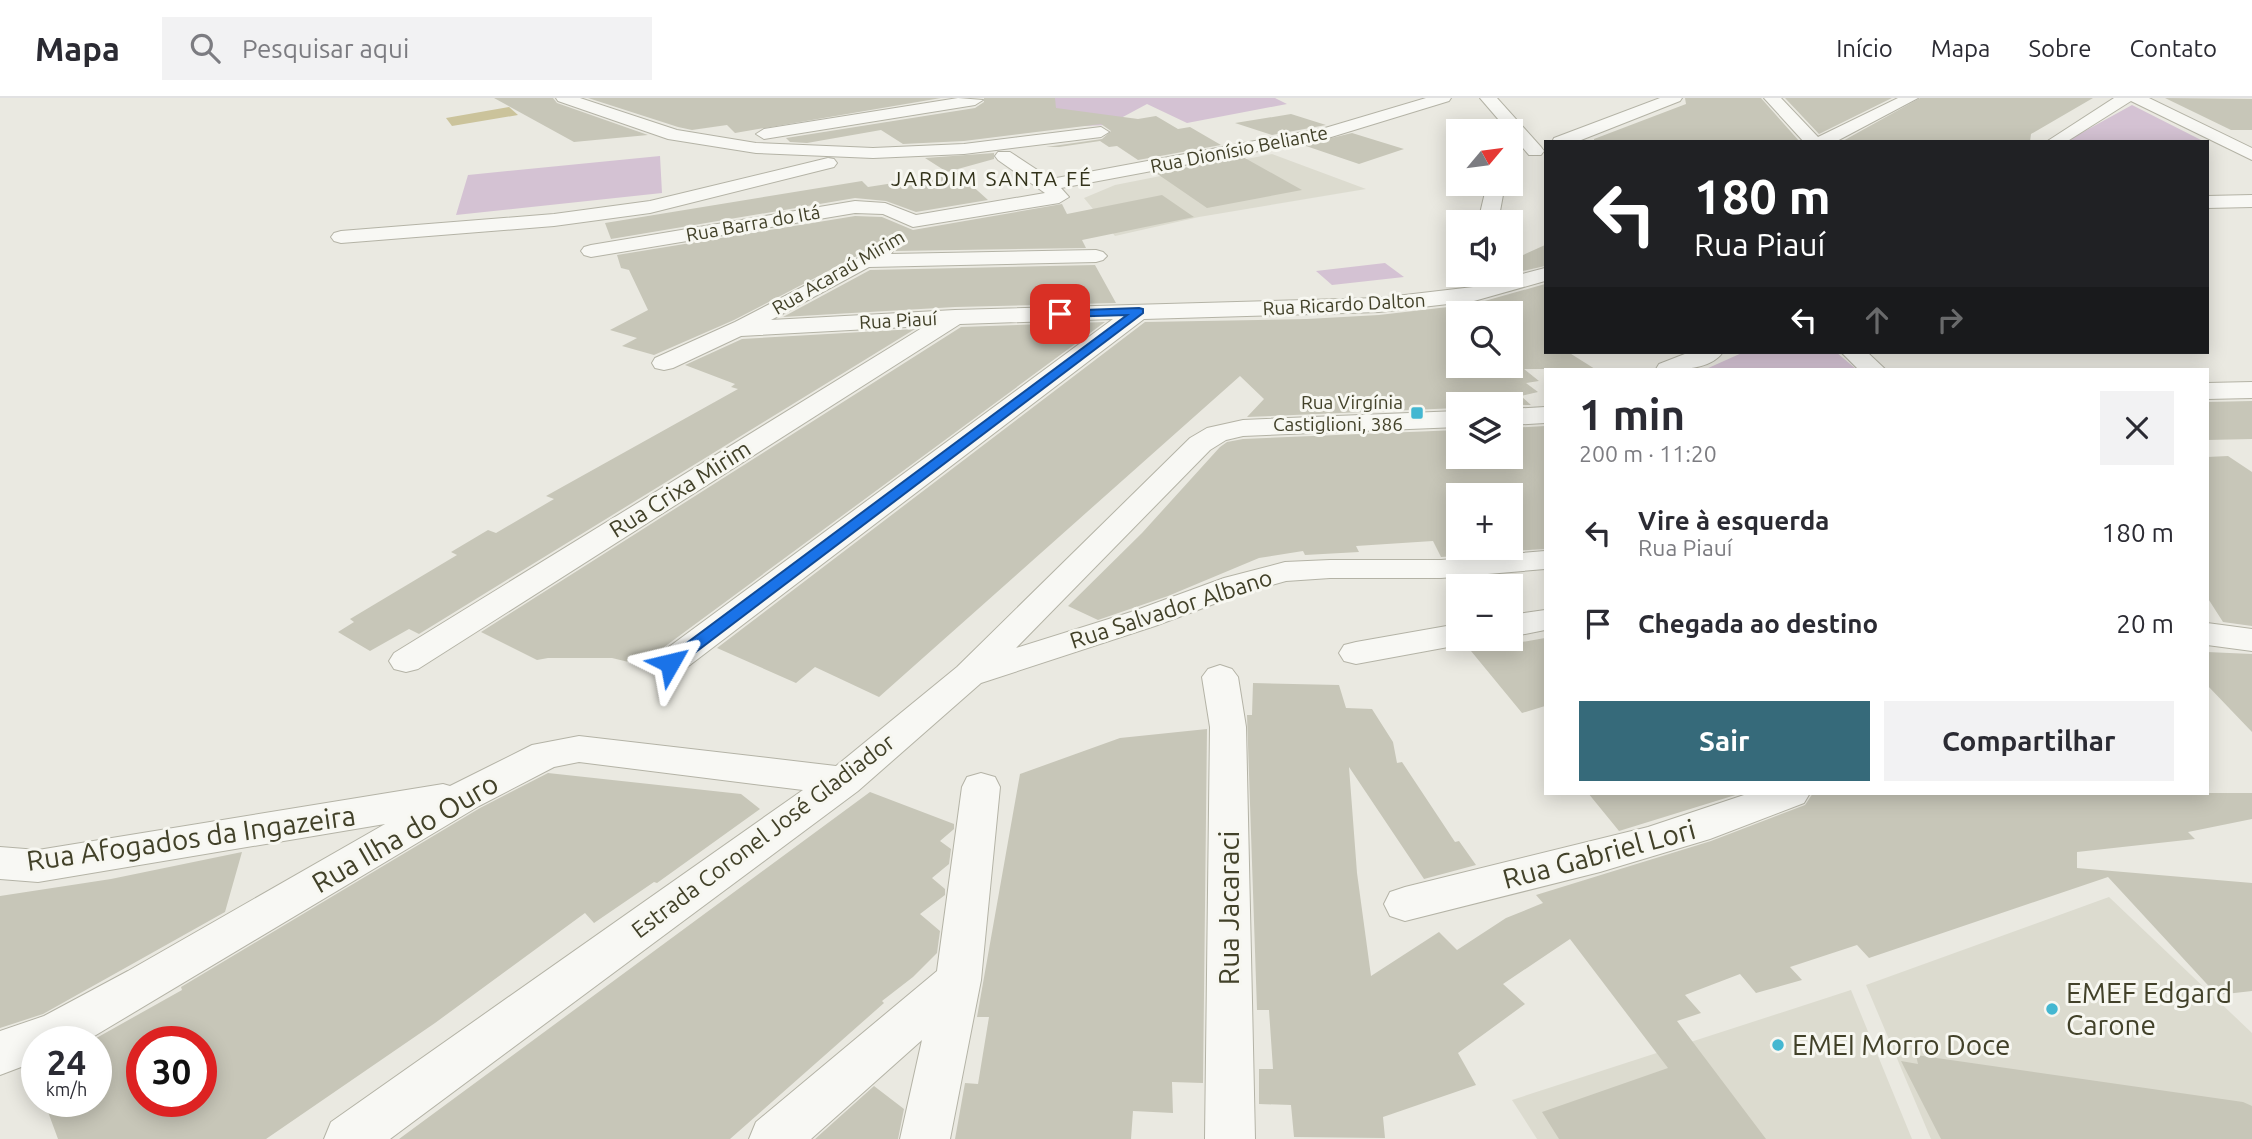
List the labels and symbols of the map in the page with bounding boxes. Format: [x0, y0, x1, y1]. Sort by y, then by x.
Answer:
north arrow [1446, 119, 1522, 196]
street label: Rua Dionísio Beliante [1148, 121, 1330, 177]
district label: JARDIM SANTA FÉ [891, 166, 1093, 190]
street label: Rua Barra do Itá [684, 200, 822, 246]
street label: Rua Acaraú Mirim [768, 225, 908, 319]
pin [1030, 284, 1090, 344]
street label: Rua Ricardo Dalton [1262, 289, 1426, 319]
street label: Rua Piauí [858, 307, 938, 333]
place label: Rua Virgínia Castiglioni, 386 [1273, 391, 1403, 435]
marker: Rua Virgínia Castiglioni, 386 [1409, 405, 1425, 421]
street label: Rua Crixa Mirim [605, 435, 755, 542]
street label: Rua Salvador Albano [1067, 564, 1275, 653]
position arrow [633, 626, 707, 700]
street label: Estrada Coronel José Gladiador [627, 729, 899, 943]
street label: Rua Ilha do Ouro [306, 767, 503, 898]
street label: Rua Afogados da Ingazeira [24, 799, 357, 876]
street label: Rua Gabriel Lori [1499, 813, 1699, 894]
street label: Rua Jacaraci [1213, 831, 1244, 985]
place label: EMEF Edgard Carone [2066, 977, 2232, 1040]
marker: EMEF Edgard Carone [2044, 1001, 2060, 1017]
speed limit sign: 30 [126, 1026, 217, 1117]
place label: EMEI Morro Doce [1792, 1029, 2011, 1060]
marker: EMEI Morro Doce [1770, 1037, 1786, 1053]

